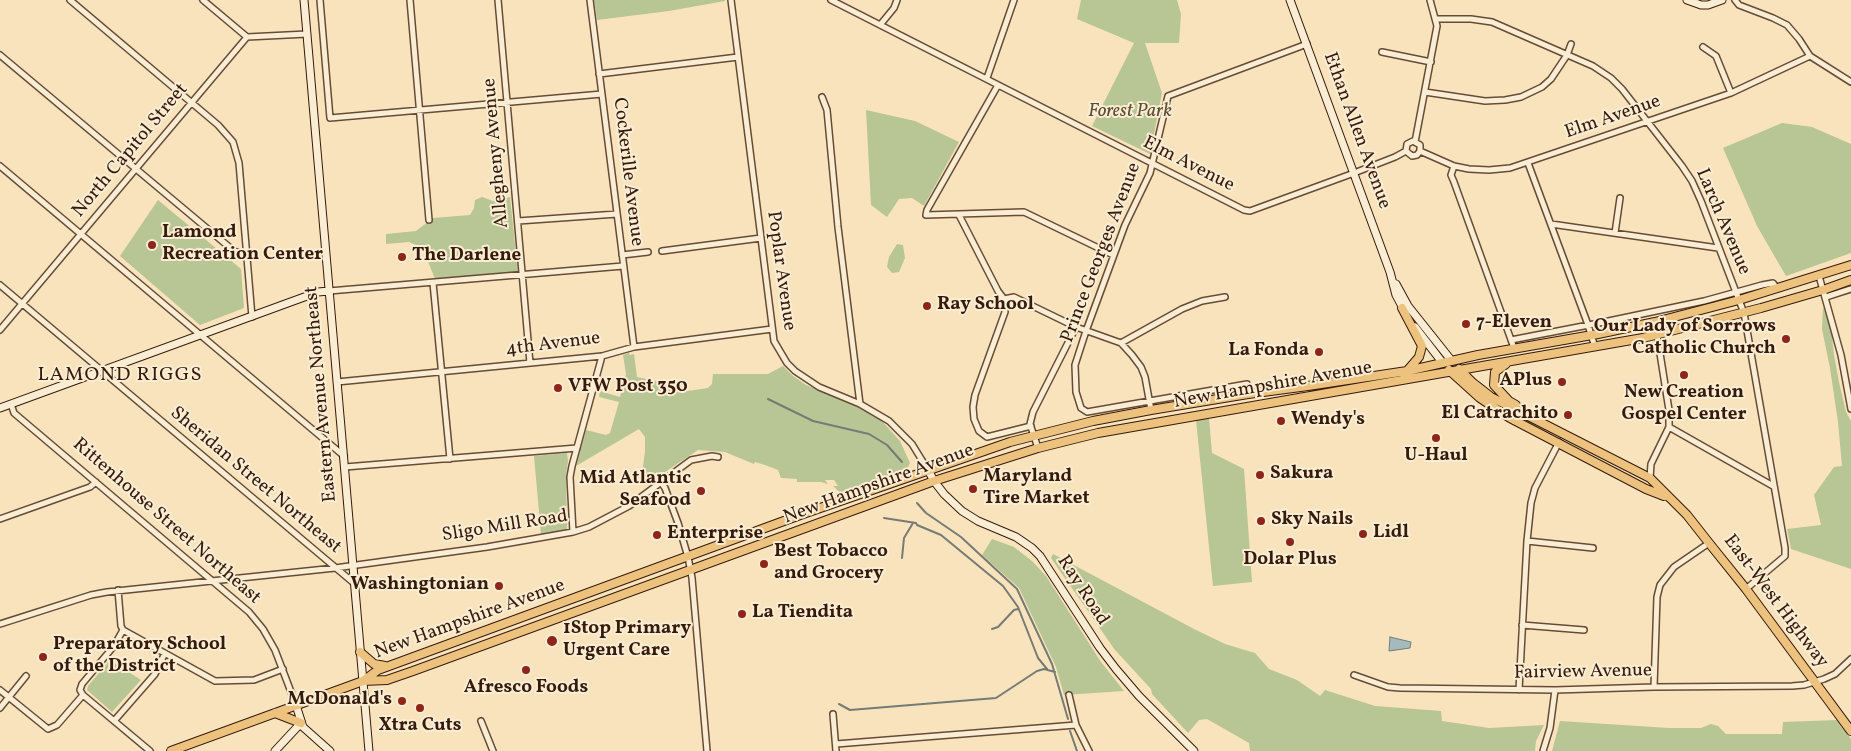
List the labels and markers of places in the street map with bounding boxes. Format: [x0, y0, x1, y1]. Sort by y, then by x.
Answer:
place label: Lamond Recreation Center [162, 223, 323, 267]
marker: Lamond Recreation Center [146, 239, 158, 251]
place label: The Darlene [412, 246, 521, 268]
marker: The Darlene [396, 251, 408, 263]
place label: Ray School [937, 295, 1034, 317]
marker: Ray School [921, 300, 933, 312]
place label: 7-Eleven [1476, 313, 1552, 335]
place label: Our Lady of Sorrows Catholic Church [1594, 317, 1776, 361]
marker: 7-Eleven [1460, 318, 1472, 330]
marker: Our Lady of Sorrows Catholic Church [1780, 333, 1792, 345]
place label: La Fonda [1228, 341, 1309, 363]
marker: La Fonda [1313, 346, 1325, 358]
marker: New Creation Gospel Center [1678, 369, 1690, 381]
place label: APlus [1500, 371, 1552, 393]
marker: APlus [1556, 376, 1568, 388]
place label: VFW Post 350 [568, 377, 688, 399]
marker: VFW Post 350 [552, 382, 564, 394]
place label: New Creation Gospel Center [1621, 383, 1747, 427]
place label: El Catrachito [1441, 404, 1558, 426]
marker: El Catrachito [1562, 409, 1574, 421]
place label: Wendy's [1291, 410, 1365, 432]
marker: Wendy's [1275, 415, 1287, 427]
marker: U-Haul [1430, 432, 1442, 444]
place label: U-Haul [1404, 446, 1468, 468]
place label: Sakura [1270, 464, 1333, 486]
place label: Maryland Tire Market [983, 467, 1090, 511]
place label: Mid Atlantic Seafood [579, 469, 691, 513]
marker: Sakura [1254, 469, 1266, 481]
marker: Maryland Tire Market [967, 483, 979, 495]
marker: Mid Atlantic Seafood [695, 485, 707, 497]
place label: Sky Nails [1271, 510, 1353, 532]
marker: Sky Nails [1255, 515, 1267, 527]
place label: Lidl [1373, 523, 1409, 545]
place label: Enterprise [667, 524, 763, 546]
marker: Lidl [1357, 528, 1369, 540]
marker: Enterprise [651, 529, 663, 541]
marker: Dolar Plus [1284, 536, 1296, 548]
place label: Best Tobacco and Grocery [774, 542, 888, 586]
place label: Dolar Plus [1243, 550, 1337, 572]
marker: Best Tobacco and Grocery [758, 558, 770, 570]
place label: Washingtonian [350, 575, 489, 597]
marker: Washingtonian [493, 580, 505, 592]
place label: La Tiendita [752, 603, 853, 625]
marker: La Tiendita [736, 608, 748, 620]
place label: 1Stop Primary Urgent Care [563, 619, 691, 663]
marker: 1Stop Primary Urgent Care [545, 634, 559, 648]
place label: Preparatory School of the District [53, 635, 226, 679]
marker: Preparatory School of the District [37, 651, 49, 663]
marker: Afresco Foods [520, 664, 532, 676]
place label: Afresco Foods [464, 678, 588, 700]
place label: McDonald's [287, 690, 392, 712]
marker: McDonald's [396, 695, 408, 707]
marker: Xtra Cuts [414, 702, 426, 714]
place label: Xtra Cuts [379, 716, 461, 738]

